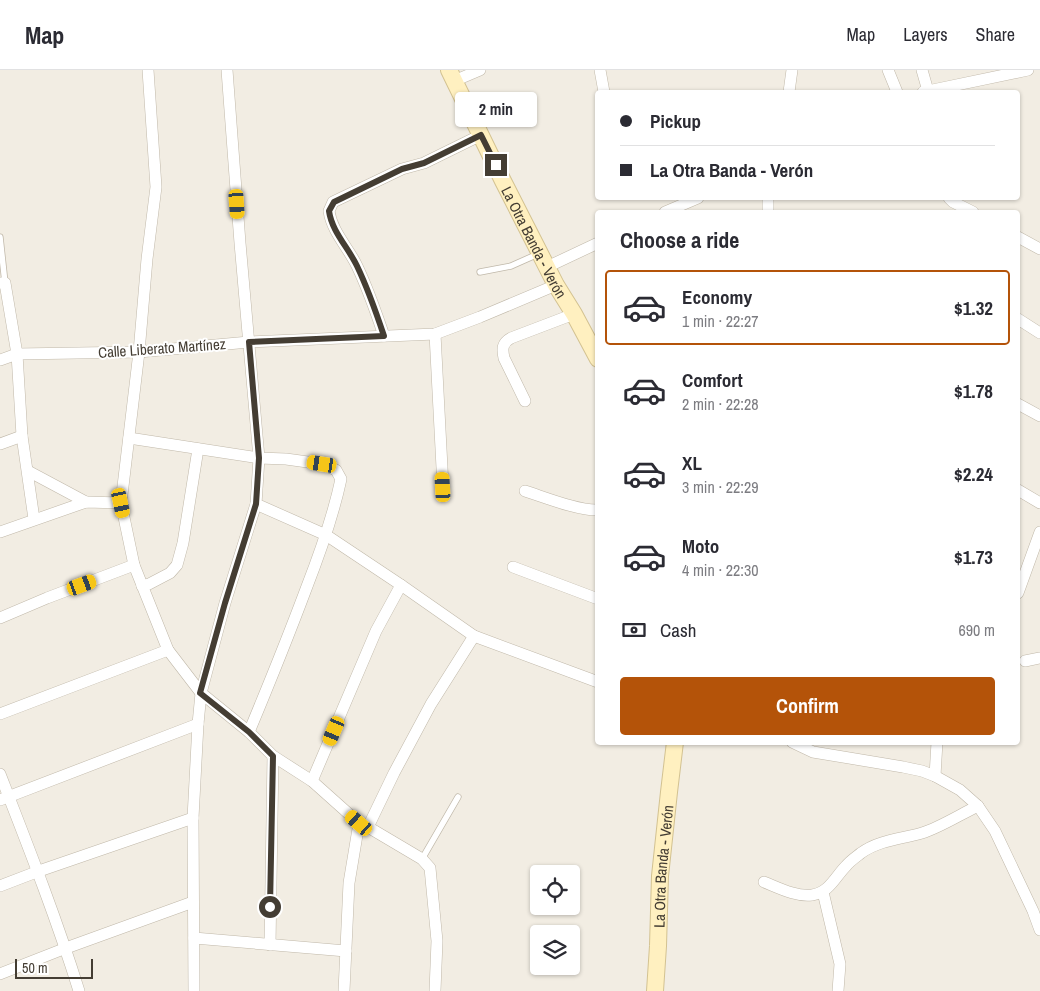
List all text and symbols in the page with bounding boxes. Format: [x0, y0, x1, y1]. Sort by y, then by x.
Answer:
text: Map [25, 19, 64, 51]
text: Map [847, 22, 875, 47]
text: Layers [903, 22, 948, 47]
text: Share [976, 22, 1015, 47]
callout: 2 min [455, 92, 537, 128]
text: 2 min [479, 98, 513, 120]
text: Pickup [650, 108, 701, 134]
route end [485, 154, 507, 176]
text: La Otra Banda - Verón [650, 157, 813, 183]
street label: La Otra Banda - Verón [497, 182, 572, 302]
car [228, 189, 245, 219]
text: Choose a ride [620, 225, 739, 255]
text: Economy [682, 284, 752, 310]
icon: car [622, 285, 667, 330]
text: $1.32 [954, 295, 993, 321]
text: 1 min · 22:27 [682, 310, 759, 332]
street label: Calle Liberato Martínez [97, 333, 227, 363]
text: Comfort [682, 367, 743, 393]
icon: car [622, 368, 667, 413]
text: $1.78 [954, 378, 993, 404]
text: 2 min · 22:28 [682, 393, 759, 415]
text: XL [682, 450, 702, 476]
icon: car [622, 451, 667, 496]
car [306, 454, 337, 474]
text: $2.24 [954, 461, 993, 487]
car [434, 472, 451, 502]
text: 3 min · 22:29 [682, 476, 759, 498]
car [110, 487, 131, 519]
text: Moto [682, 533, 719, 559]
icon: car [622, 534, 667, 579]
text: $1.73 [954, 544, 993, 570]
text: 4 min · 22:30 [682, 559, 759, 581]
car [65, 573, 98, 597]
icon: cash [620, 616, 648, 644]
text: Cash [660, 617, 696, 643]
text: 690 m [959, 619, 995, 641]
button: Confirm [620, 677, 995, 735]
car [321, 714, 346, 748]
street label: La Otra Banda - Verón [648, 804, 678, 928]
car [342, 807, 375, 839]
map controls [530, 865, 580, 975]
button: locate [530, 865, 580, 915]
route start [259, 896, 281, 918]
button: layers [530, 925, 580, 975]
scale bar [15, 956, 92, 979]
text: 50 m [22, 959, 48, 977]

